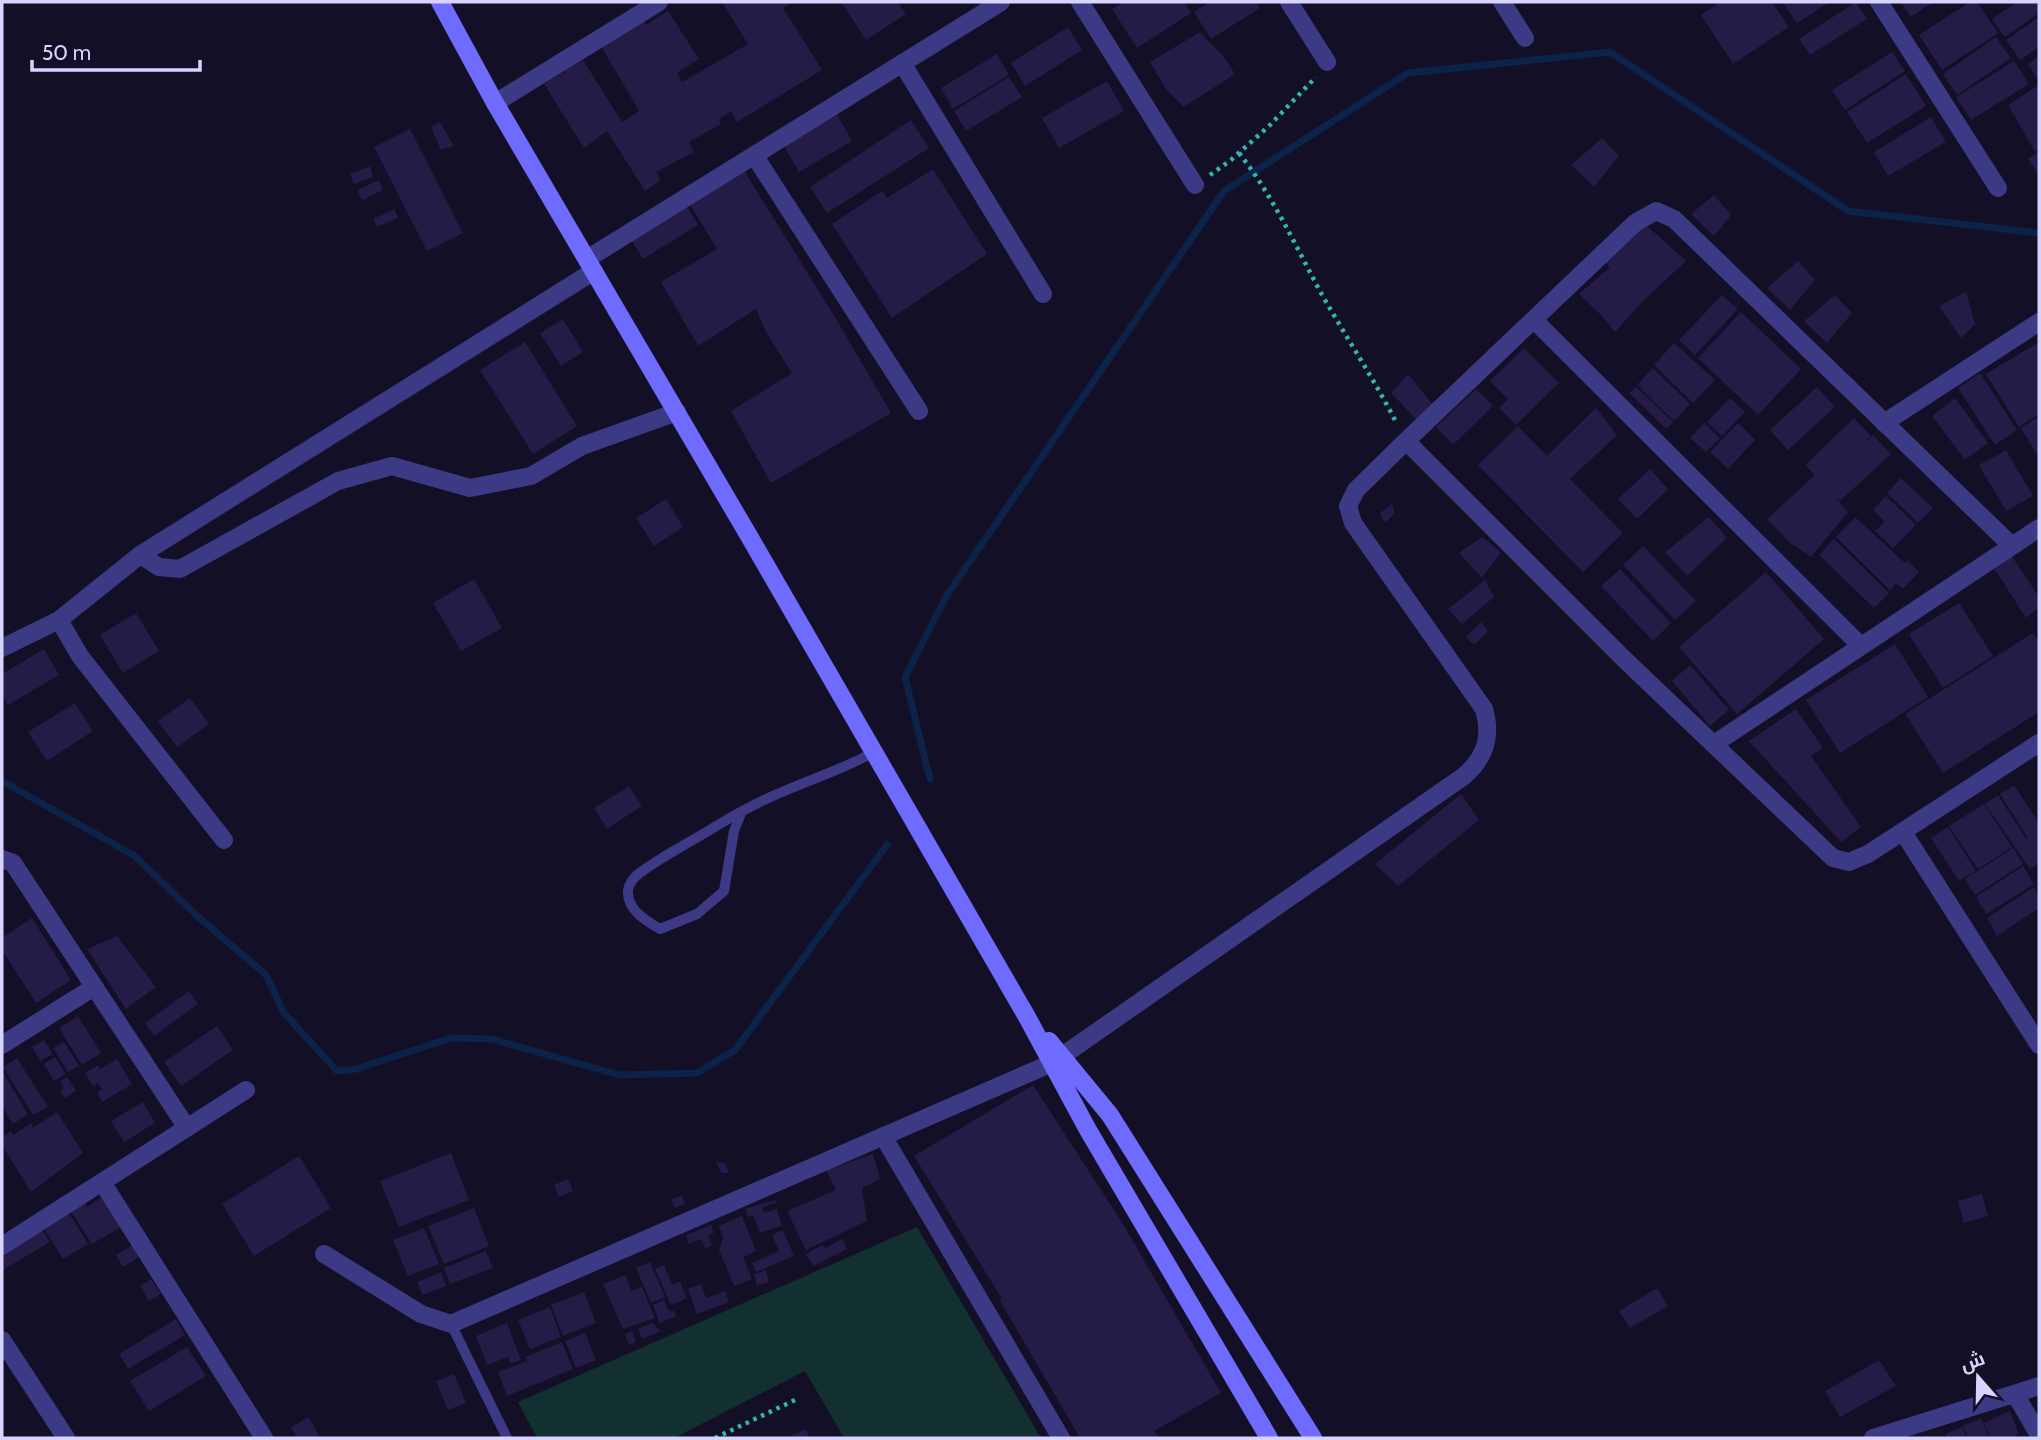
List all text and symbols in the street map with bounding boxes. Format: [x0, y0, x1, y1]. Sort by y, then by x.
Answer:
scale bar [32, 28, 200, 72]
text: 50 m [42, 40, 91, 65]
north arrow [1943, 1342, 2013, 1412]
text: ش [1957, 1347, 1988, 1376]

